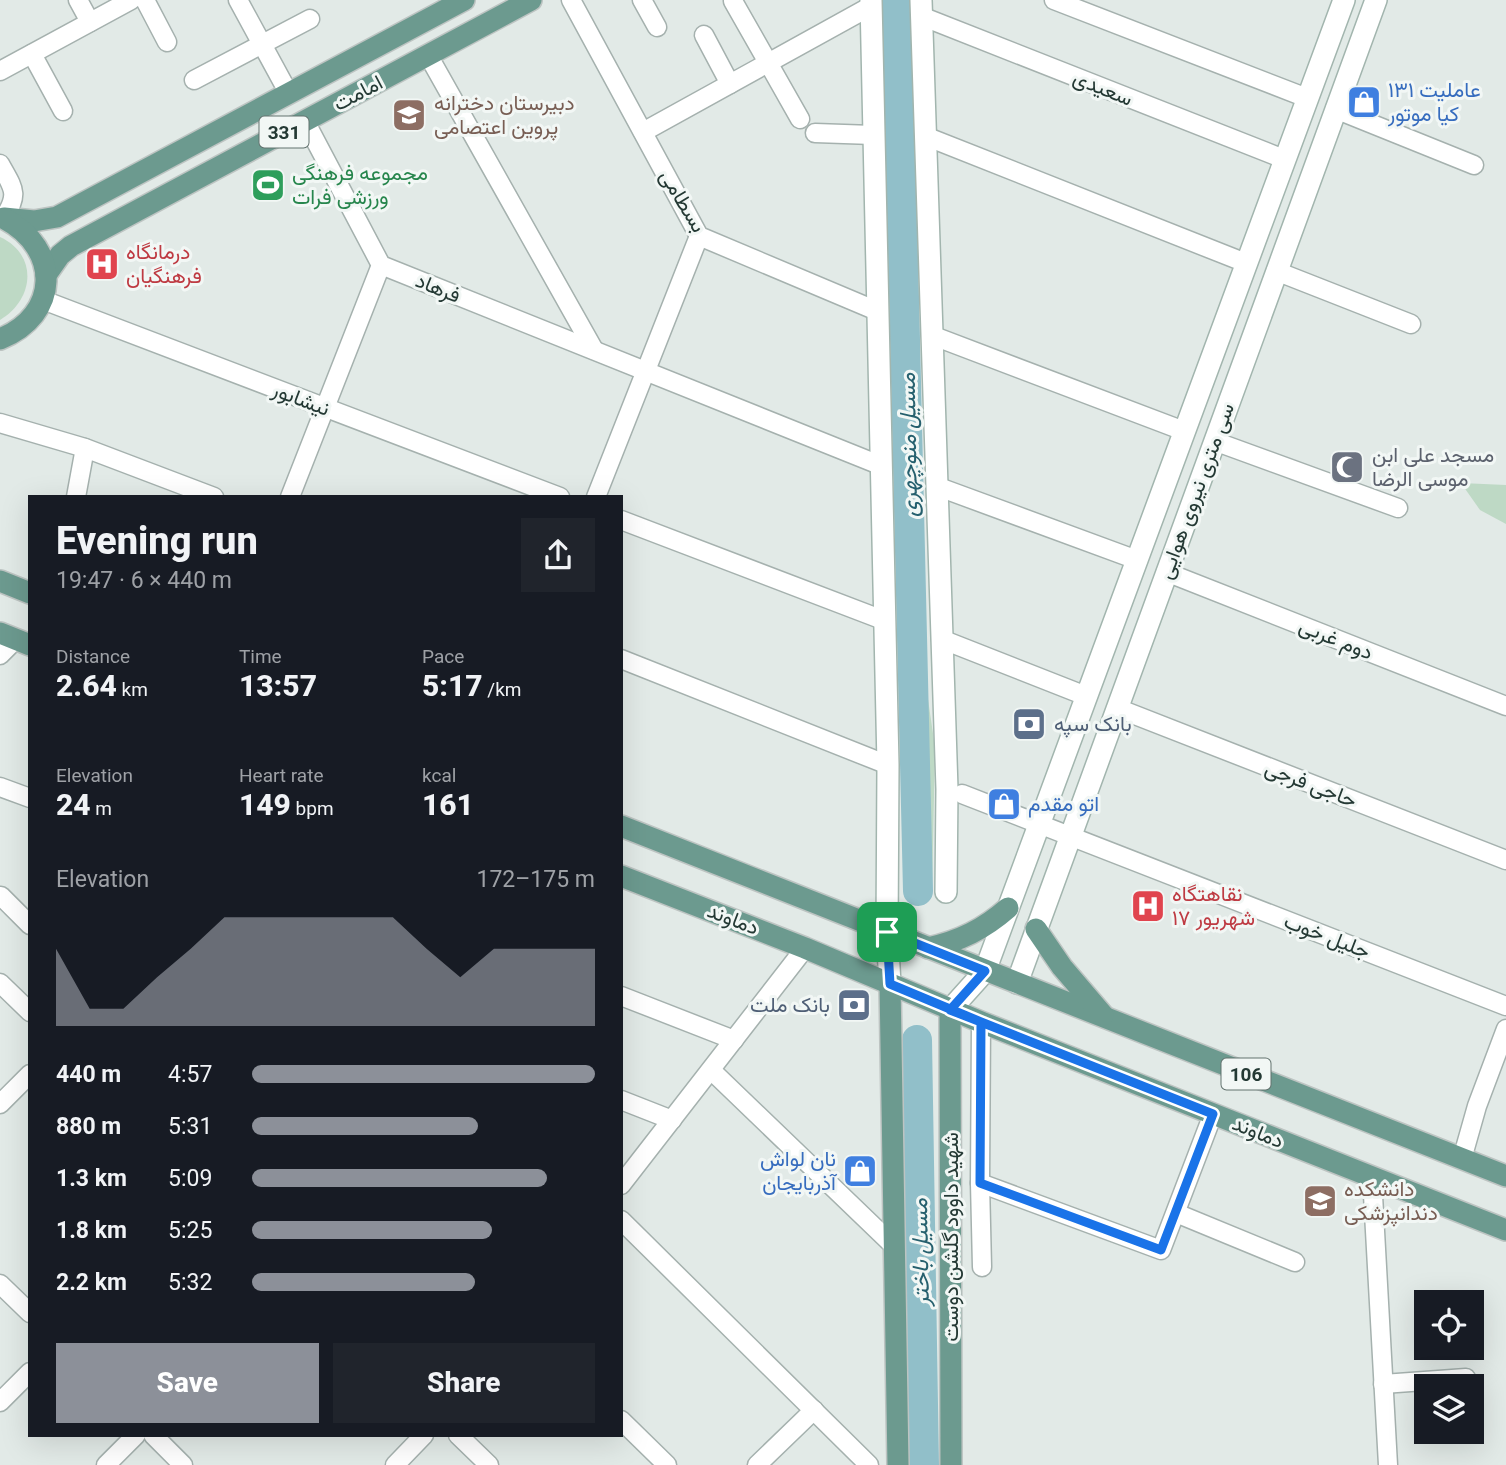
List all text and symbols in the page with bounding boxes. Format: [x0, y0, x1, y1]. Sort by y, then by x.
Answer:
street label: سعیدی [1070, 65, 1136, 111]
street label: امامت [329, 70, 387, 116]
place label: عاملیت ۱۳۱ کیا موتور [1387, 78, 1481, 127]
shop icon: عاملیت ۱۳۱ کیا موتور [1345, 83, 1383, 121]
place label: دبیرستان دخترانه پروین اعتصامی [434, 91, 575, 141]
school or university icon: دبیرستان دخترانه پروین اعتصامی [390, 96, 428, 134]
road number: 331 [260, 116, 308, 148]
place label: مجموعه فرهنگی ورزشی فرات [292, 161, 428, 210]
street label: بسطامی [655, 165, 711, 237]
sports icon: مجموعه فرهنگی ورزشی فرات [249, 166, 287, 204]
place label: درمانگاه فرهنگیان [126, 240, 202, 289]
hospital icon: درمانگاه فرهنگیان [83, 245, 121, 283]
street label: فرهاد [412, 268, 464, 309]
water label: مسیل منوچهری [894, 372, 925, 517]
street label: نیشابور [268, 377, 333, 422]
street label: سی متری نیروی هوایی [1153, 400, 1240, 583]
place label: مسجد علی ابن موسی الرضا [1372, 443, 1494, 492]
mosque icon: مسجد علی ابن موسی الرضا [1328, 448, 1366, 486]
button: share [521, 518, 595, 592]
text: Evening run [56, 519, 258, 563]
text: 19:47 · 6 × 440 m [56, 567, 232, 594]
street label: دوم غربی [1295, 613, 1376, 666]
text: Distance [56, 645, 130, 668]
text: Time [239, 645, 282, 668]
text: Pace [422, 645, 464, 668]
text: 2.64 [56, 668, 117, 703]
text: 13:57 [239, 668, 317, 703]
text: 5:17 [422, 668, 483, 703]
text: km [117, 678, 148, 701]
text: /km [483, 678, 522, 701]
bank icon: بانک سپه [1010, 705, 1048, 743]
place label: بانک سپه [1054, 712, 1132, 738]
street label: حاجی فرجی [1261, 756, 1360, 813]
text: Elevation [56, 764, 133, 787]
text: Heart rate [239, 764, 324, 787]
text: kcal [422, 764, 456, 787]
shop icon: اتو مقدم [985, 785, 1023, 823]
text: 24 [56, 787, 91, 822]
text: 149 [239, 787, 291, 822]
text: 161 [422, 787, 474, 822]
place label: اتو مقدم [1028, 792, 1099, 818]
text: m [91, 797, 112, 820]
text: bpm [291, 797, 334, 820]
text: Elevation [56, 866, 149, 893]
text: 172–175 m [476, 866, 595, 893]
place label: نقاهتگاه ۱۷ شهریور [1172, 882, 1255, 931]
hospital icon: نقاهتگاه ۱۷ شهریور [1129, 887, 1167, 925]
street label: دماوند [703, 898, 762, 941]
pin [857, 902, 917, 962]
street label: جلیل خوب [1280, 909, 1373, 964]
icon: arrive [868, 913, 906, 951]
bank icon: بانک ملت [835, 986, 873, 1024]
place label: بانک ملت [750, 993, 830, 1017]
road number: 106 [1222, 1058, 1270, 1090]
text: 440 m [56, 1061, 121, 1088]
text: 4:57 [168, 1061, 212, 1088]
street label: دماوند [1228, 1111, 1287, 1154]
text: 880 m [56, 1113, 121, 1140]
text: 5:31 [168, 1113, 212, 1140]
street label: شهید داوود گلشن دوست [939, 1132, 964, 1342]
place label: نان لواش آذربایجان [760, 1147, 838, 1196]
shop icon: نان لواش آذربایجان [841, 1152, 879, 1190]
text: 1.3 km [56, 1165, 127, 1192]
text: 5:09 [168, 1165, 212, 1192]
place label: دانشکده دندانپزشکی [1344, 1177, 1438, 1227]
school or university icon: دانشکده دندانپزشکی [1301, 1182, 1339, 1220]
water label: مسیل باختر [906, 1197, 936, 1308]
text: 1.8 km [56, 1217, 127, 1244]
text: 5:25 [168, 1217, 212, 1244]
text: 2.2 km [56, 1269, 127, 1296]
text: 5:32 [168, 1269, 212, 1296]
map controls [1414, 1290, 1484, 1444]
button: locate [1414, 1290, 1484, 1360]
button: Save [56, 1343, 319, 1423]
button: Share [333, 1343, 595, 1423]
button: layers [1414, 1374, 1484, 1444]

